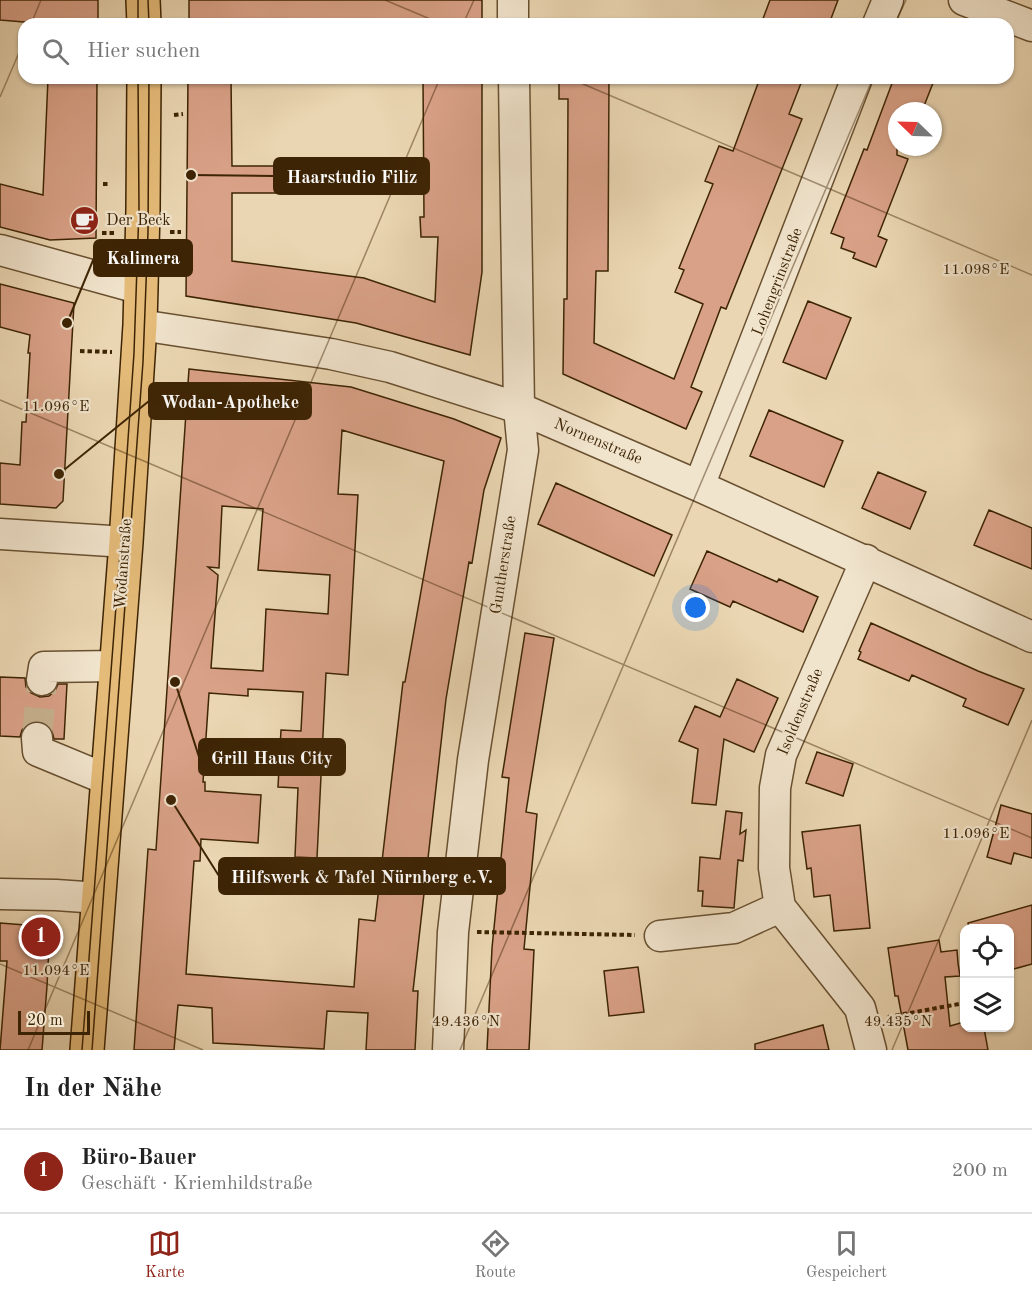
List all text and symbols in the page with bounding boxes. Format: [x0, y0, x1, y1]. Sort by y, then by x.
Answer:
search box [18, 18, 1014, 84]
icon: search [39, 35, 72, 68]
text: Hier suchen [87, 40, 200, 62]
north arrow [888, 102, 942, 156]
callout: Haarstudio Filiz [274, 158, 429, 194]
text: Haarstudio Filiz [287, 169, 417, 187]
cafe icon: Der Beck [69, 205, 101, 237]
place label: Der Beck [106, 213, 171, 229]
street label: Lohengrinstraße [750, 226, 806, 338]
callout: Kalimera [94, 240, 192, 276]
text: Kalimera [106, 250, 180, 268]
text: 11.098°E [943, 263, 1009, 278]
callout: Wodan-Apotheke [149, 383, 311, 419]
text: Wodan-Apotheke [161, 394, 299, 412]
text: 11.096°E [23, 400, 89, 415]
street label: Nornenstraße [551, 416, 645, 468]
street label: Guntherstraße [488, 515, 520, 615]
street label: Wodanstraße [113, 518, 135, 610]
your location [681, 593, 710, 622]
street label: Isoldenstraße [776, 666, 826, 758]
callout: Grill Haus City [199, 739, 345, 775]
text: Grill Haus City [211, 750, 333, 768]
text: 11.096°E [943, 827, 1009, 842]
callout: Hilfswerk & Tafel Nürnberg e.V. [219, 858, 505, 894]
text: Hilfswerk & Tafel Nürnberg e.V. [231, 869, 493, 887]
pin: 1 [22, 914, 60, 960]
map controls [960, 924, 1014, 1032]
button: locate [960, 924, 1014, 978]
text: 11.094°E [23, 964, 89, 979]
button: layers [960, 978, 1014, 1032]
scale bar [18, 1008, 90, 1036]
text: 20 m [27, 1013, 63, 1029]
text: 49.436°N [432, 1015, 500, 1030]
text: 49.435°N [864, 1015, 932, 1030]
text: In der Nähe [24, 1076, 162, 1102]
text: Büro-Bauer [81, 1147, 196, 1169]
text: 1 [38, 1161, 49, 1181]
text: 200 m [952, 1161, 1008, 1181]
text: Geschäft · Kriemhildstraße [81, 1174, 313, 1194]
tab: Karte [145, 1227, 185, 1283]
tab: Route [475, 1227, 516, 1283]
tab: Gespeichert [806, 1227, 887, 1283]

